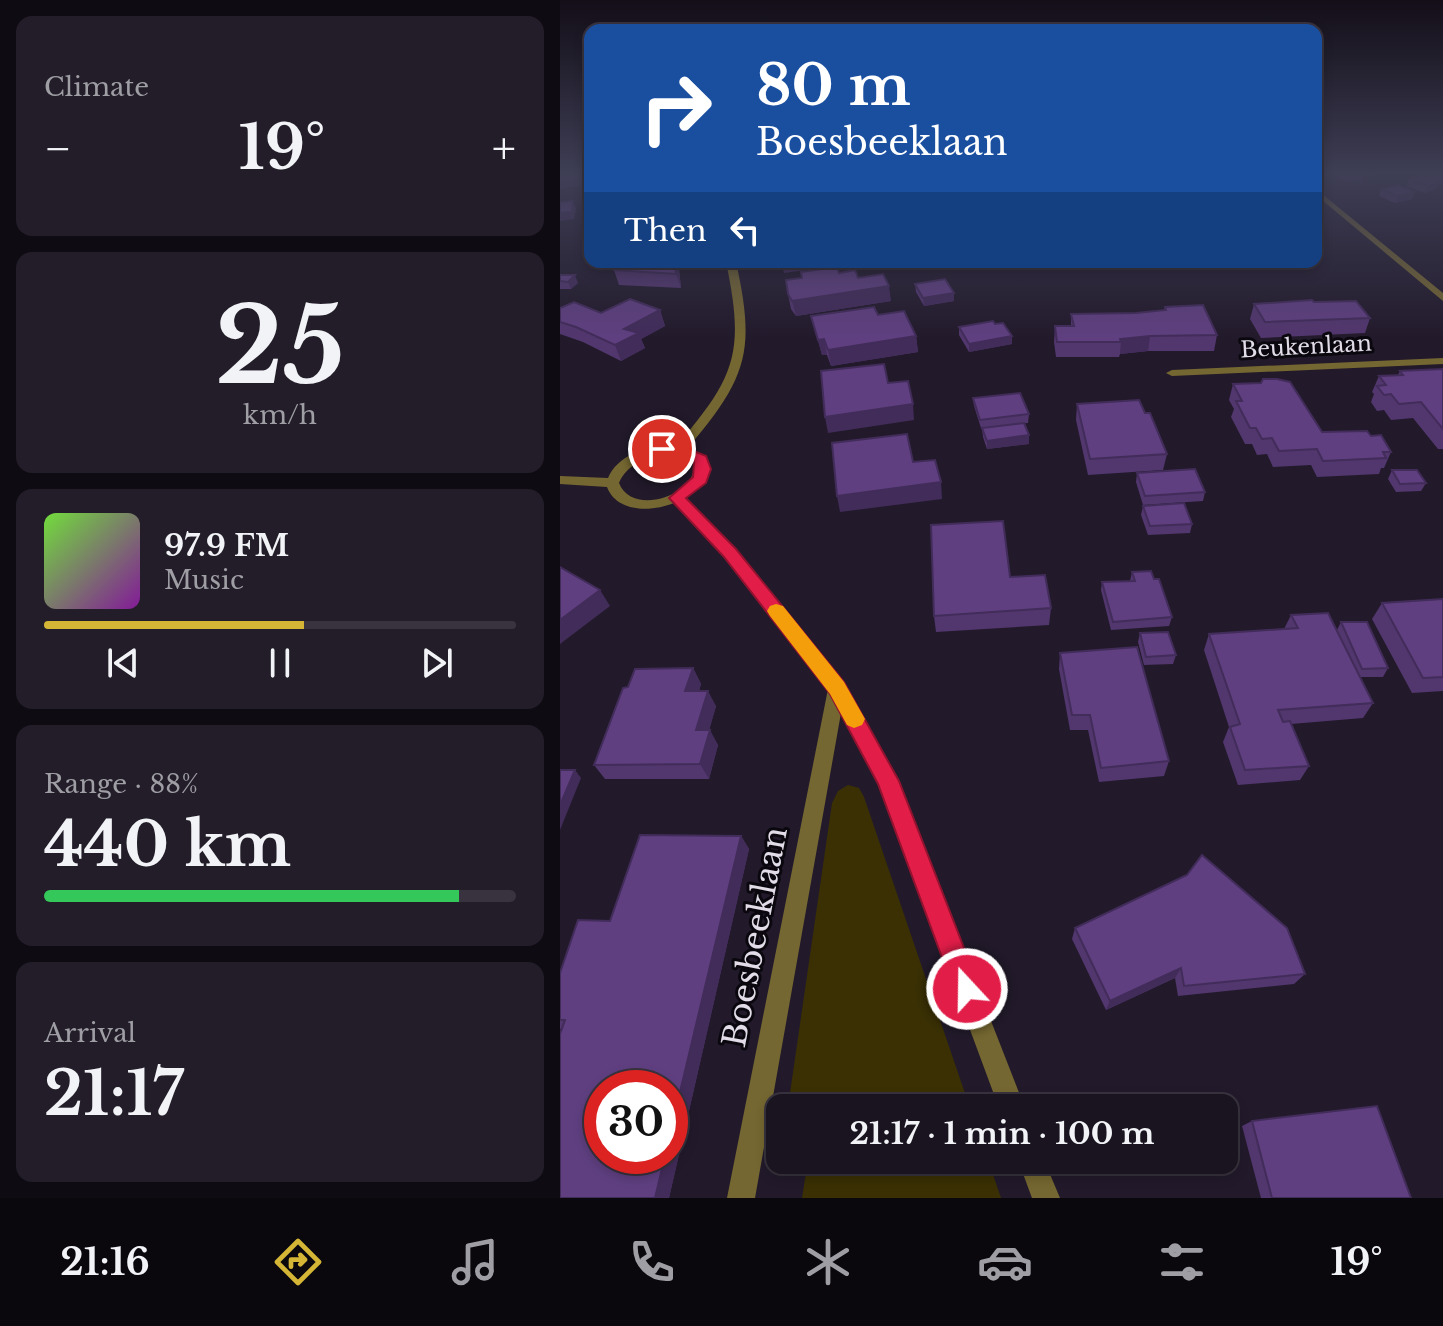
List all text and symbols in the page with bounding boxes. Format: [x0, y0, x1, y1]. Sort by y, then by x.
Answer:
text: 80 m [756, 51, 911, 120]
icon: right [624, 56, 728, 160]
text: Climate [44, 71, 149, 103]
text: 19° [239, 111, 325, 185]
text: Boesbeeklaan [756, 120, 1008, 165]
text: − [44, 121, 72, 176]
text: + [492, 121, 516, 176]
icon: left [723, 208, 767, 252]
text: Then [624, 212, 707, 249]
text: 25 [215, 282, 345, 411]
street label: Beukenlaan [1240, 330, 1372, 363]
text: km/h [243, 399, 317, 431]
pin [628, 415, 696, 483]
icon: arrive [640, 427, 684, 471]
text: 97.9 FM [164, 527, 289, 564]
text: Music [164, 564, 244, 596]
icon: previous [101, 641, 145, 685]
icon: pause [258, 641, 302, 685]
icon: next [415, 641, 459, 685]
text: Range · 88% [44, 768, 198, 800]
text: 440 km [44, 808, 291, 882]
street label: Boesbeeklaan [714, 823, 796, 1051]
position arrow [925, 947, 1009, 1031]
text: Arrival [44, 1017, 136, 1049]
text: 21:17 [44, 1057, 183, 1131]
speed limit sign: 30 [584, 1070, 688, 1174]
text: 21:17 · 1 min · 100 m [850, 1115, 1154, 1152]
icon: directions [270, 1234, 326, 1290]
icon: music [447, 1234, 503, 1290]
icon: phone [624, 1234, 680, 1290]
icon: climate [800, 1234, 856, 1290]
icon: car [977, 1234, 1033, 1290]
icon: filters [1154, 1234, 1210, 1290]
text: 21:16 [60, 1240, 150, 1285]
text: 19° [1331, 1240, 1383, 1285]

